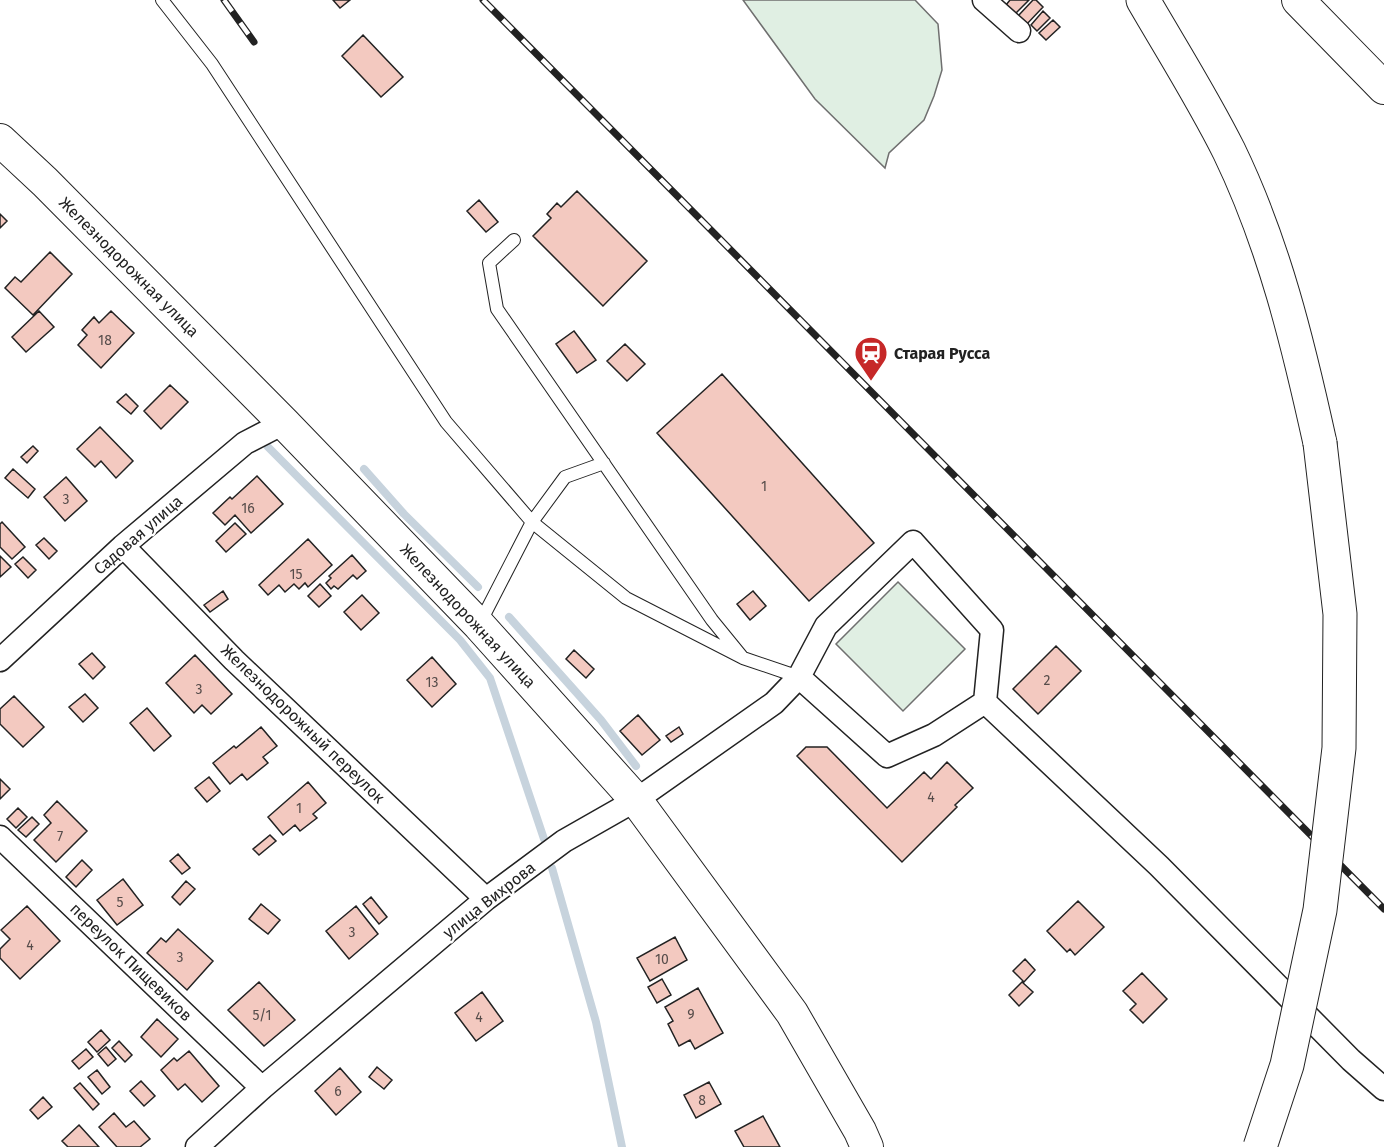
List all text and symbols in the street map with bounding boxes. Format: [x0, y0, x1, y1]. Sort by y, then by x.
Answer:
street label: Железнодорожная улица [55, 193, 203, 341]
house number: 18 [98, 332, 112, 349]
station icon: Старая Русса [853, 335, 889, 382]
place label: Старая Русса [894, 344, 991, 363]
house number: 1 [761, 478, 767, 495]
house number: 3 [63, 491, 70, 508]
street label: Садовая улица [90, 491, 186, 579]
house number: 16 [241, 500, 255, 517]
street label: Железнодорожная улица [396, 540, 540, 692]
house number: 15 [289, 566, 303, 583]
street label: Железнодорожный переулок [217, 641, 389, 808]
house number: 2 [1044, 672, 1051, 689]
house number: 13 [425, 674, 439, 691]
house number: 3 [196, 681, 203, 698]
house number: 4 [927, 789, 935, 806]
house number: 1 [296, 800, 302, 817]
house number: 7 [57, 828, 63, 845]
street label: улица Вихрова [439, 858, 539, 942]
house number: 5 [116, 894, 124, 911]
street label: переулок Пищевиков [66, 899, 196, 1025]
house number: 3 [349, 924, 356, 941]
house number: 4 [26, 937, 34, 954]
house number: 3 [177, 949, 184, 966]
house number: 10 [655, 951, 669, 968]
house number: 9 [687, 1006, 695, 1023]
house number: 5/1 [252, 1007, 272, 1024]
house number: 4 [475, 1009, 483, 1026]
house number: 6 [334, 1083, 342, 1100]
house number: 8 [698, 1092, 706, 1109]

